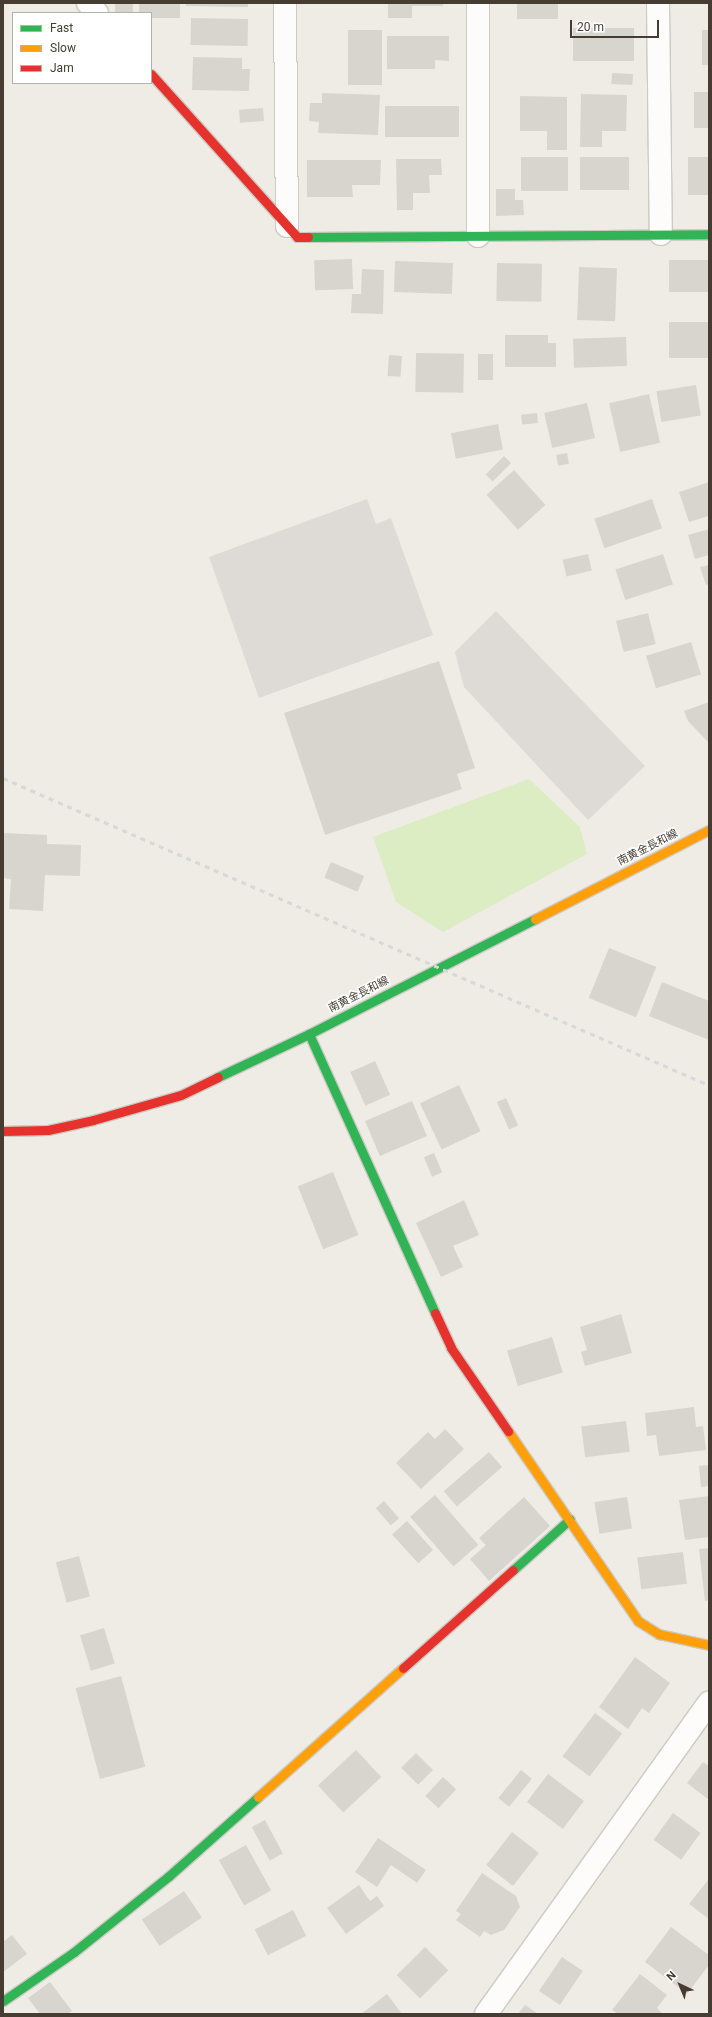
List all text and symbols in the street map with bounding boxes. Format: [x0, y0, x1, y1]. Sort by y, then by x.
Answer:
legend [12, 12, 152, 84]
scale bar [572, 12, 661, 38]
text: 20 m [577, 20, 604, 34]
text: Fast [50, 21, 73, 35]
text: Slow [50, 41, 76, 55]
text: Jam [50, 61, 74, 75]
street label: 南黄金長和線 [616, 827, 680, 869]
street label: 南黄金長和線 [327, 974, 391, 1016]
north arrow [660, 1965, 700, 2005]
text: N [664, 1969, 679, 1983]

